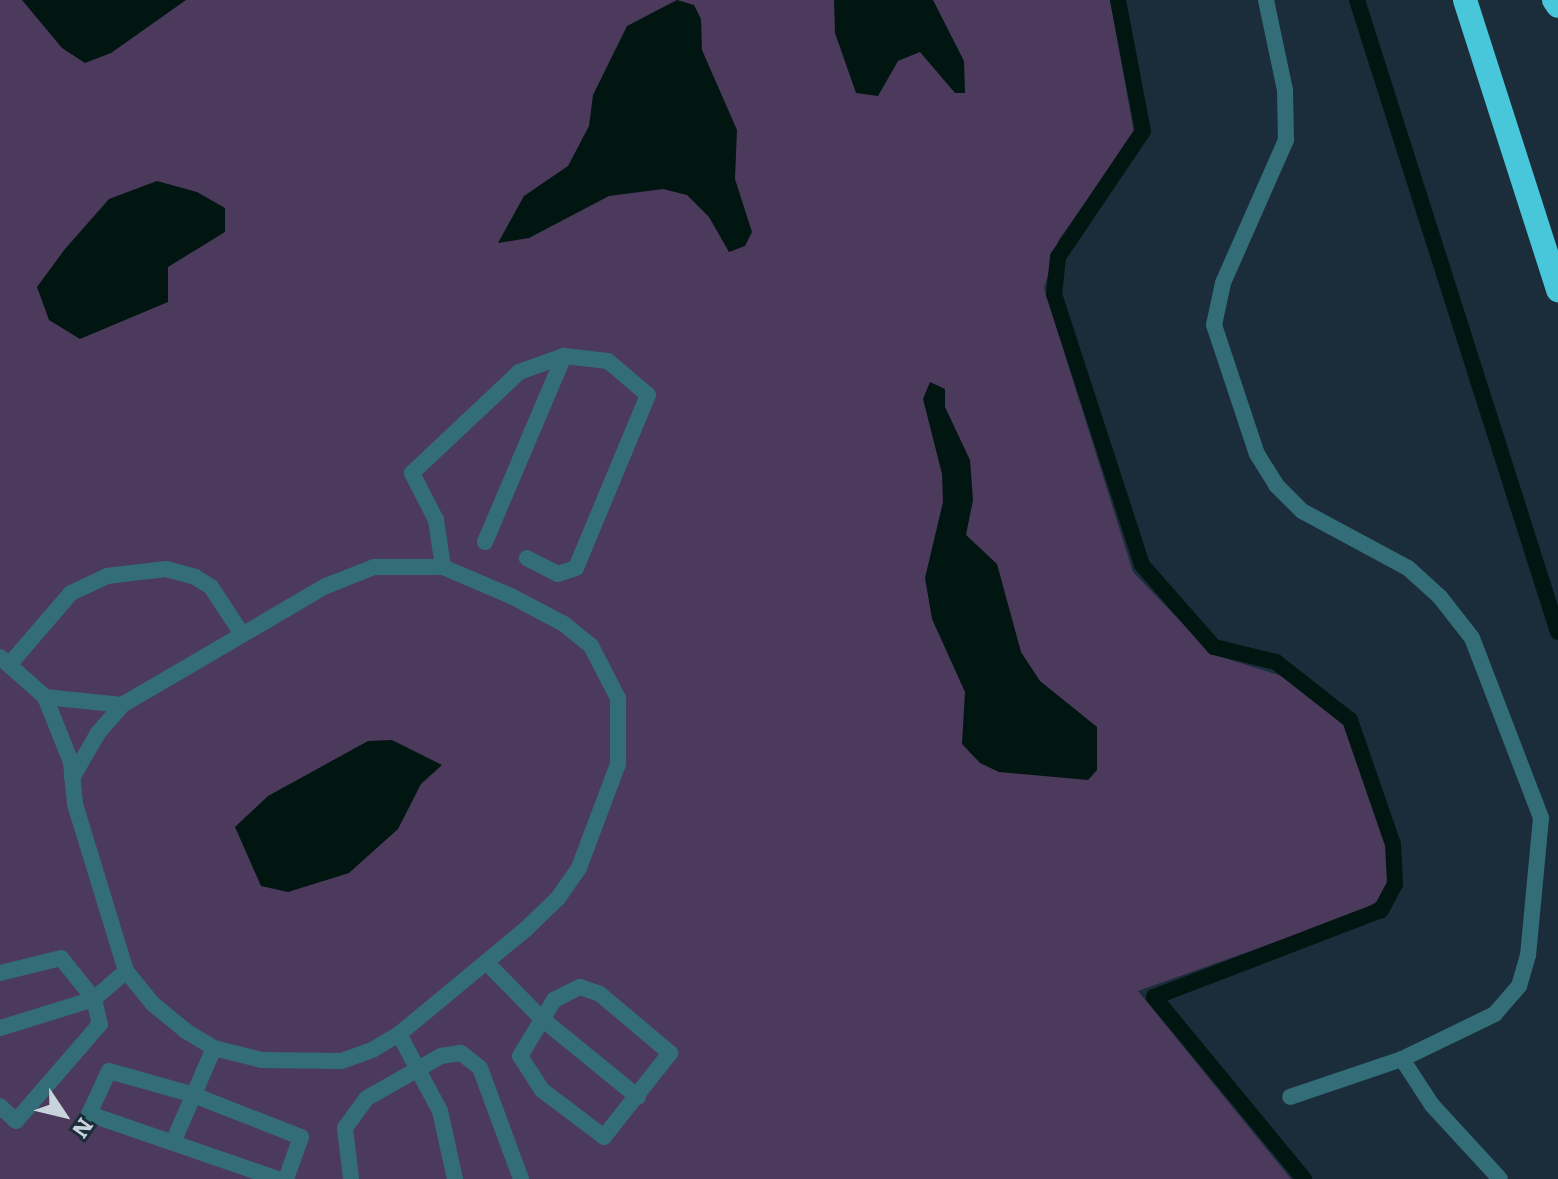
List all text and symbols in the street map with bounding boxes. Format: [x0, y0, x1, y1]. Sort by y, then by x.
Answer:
north arrow [24, 1075, 104, 1155]
text: N [65, 1112, 103, 1146]

